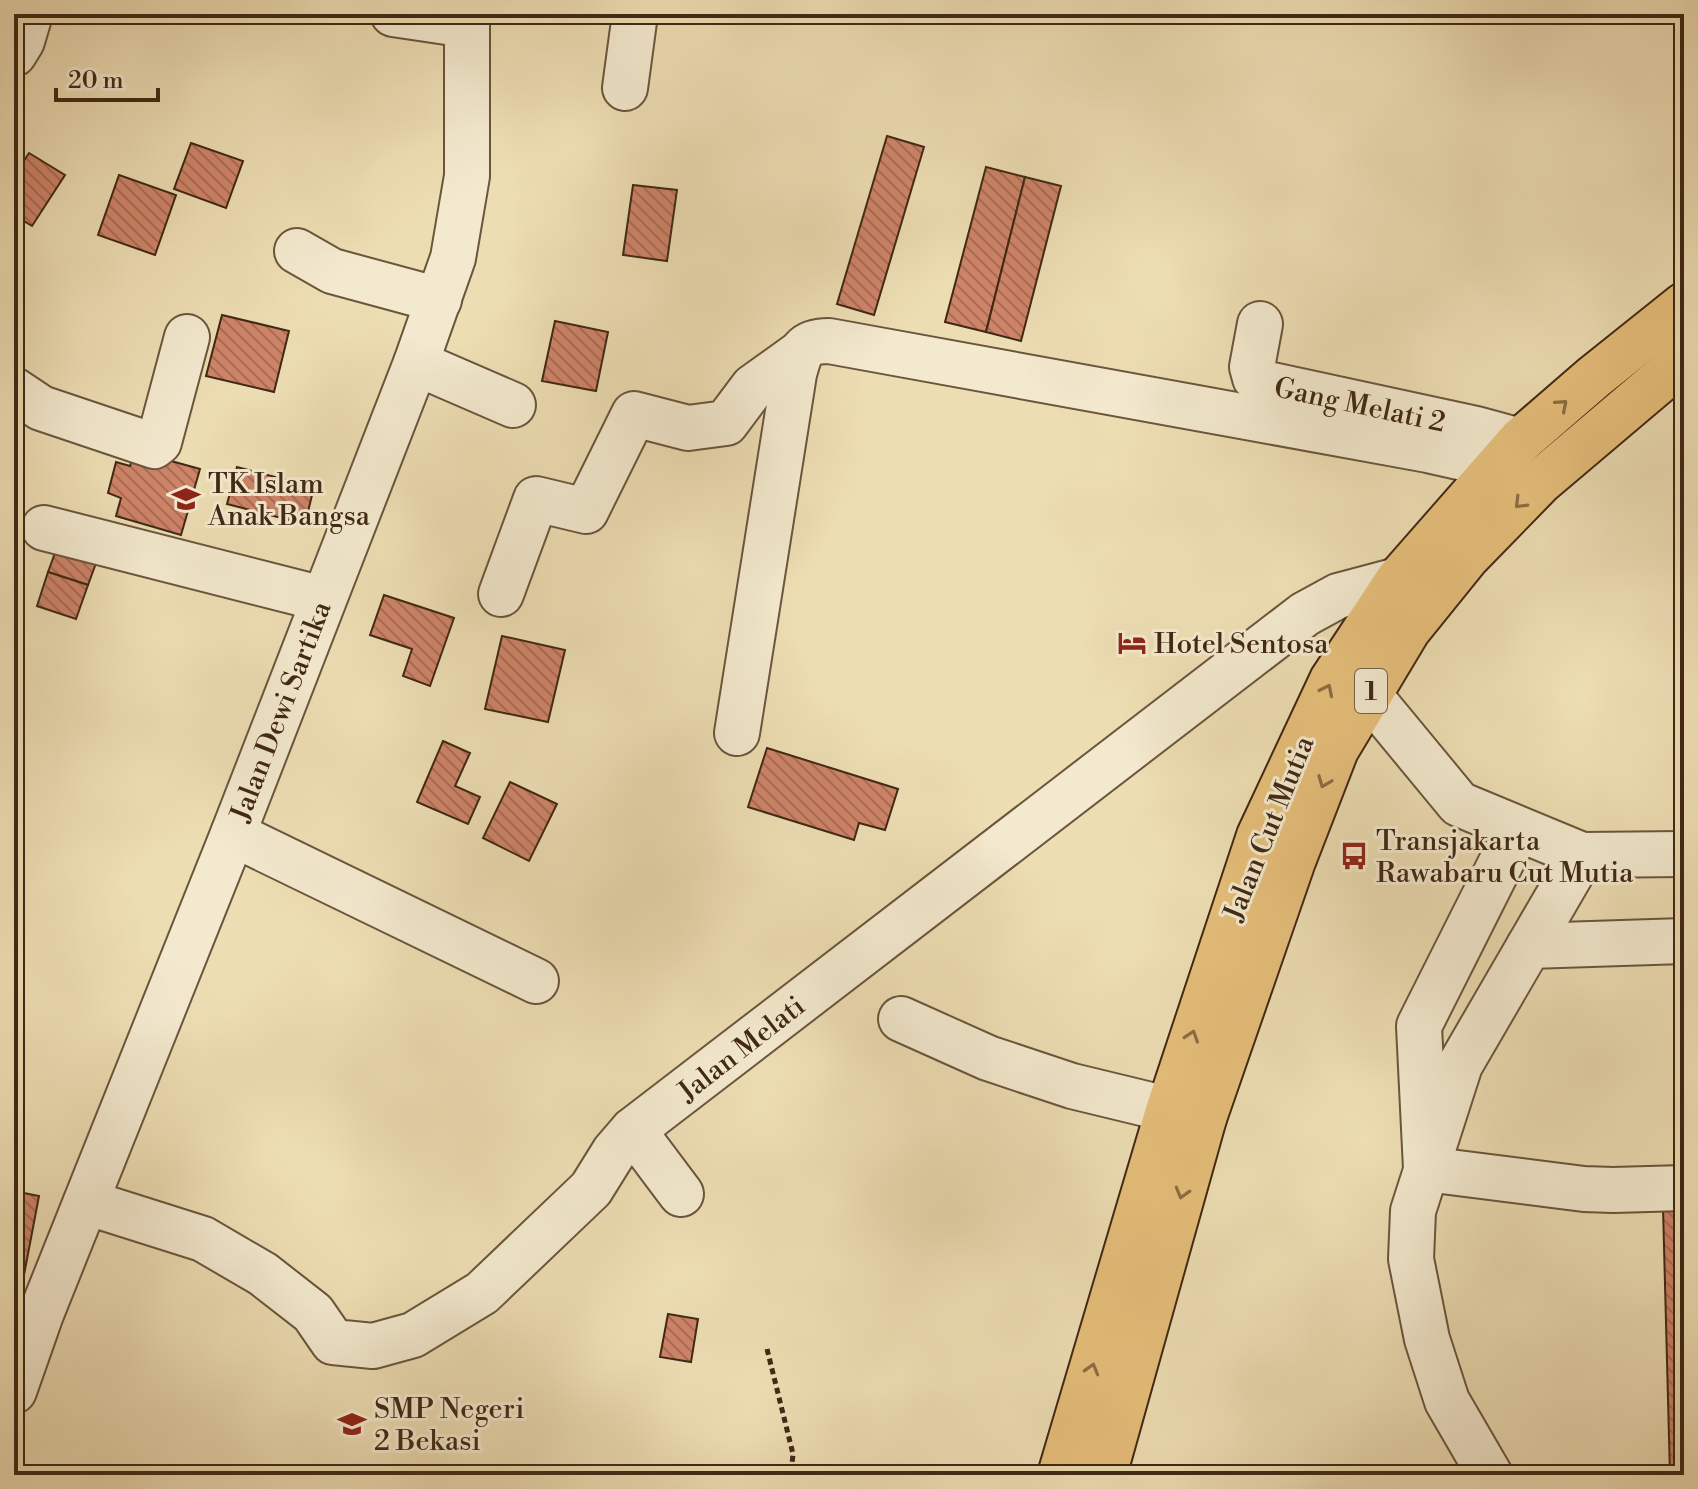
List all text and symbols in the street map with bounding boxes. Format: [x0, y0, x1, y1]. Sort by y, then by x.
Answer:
scale bar [56, 52, 158, 102]
text: 20 m [68, 66, 124, 96]
street label: Gang Melati 2 [1271, 370, 1448, 441]
one-way arrow [1553, 400, 1568, 414]
place label: TK Islam Anak Bangsa [207, 467, 371, 534]
school or university icon: TK Islam Anak Bangsa [171, 484, 201, 514]
one-way arrow [1515, 494, 1529, 508]
street label: Jalan Dewi Sartika [223, 596, 340, 828]
place label: Hotel Sentosa [1154, 627, 1329, 662]
hotel icon: Hotel Sentosa [1117, 628, 1147, 658]
road number: 1 [1355, 669, 1387, 713]
one-way arrow [1317, 684, 1333, 699]
street label: Jalan Cut Mutia [1216, 730, 1323, 927]
one-way arrow [1317, 774, 1334, 788]
place label: Transjakarta Rawabaru Cut Mutia [1376, 824, 1634, 891]
bus stop icon: Transjakarta Rawabaru Cut Mutia [1339, 841, 1369, 871]
street label: Jalan Melati [671, 989, 812, 1110]
one-way arrow [1183, 1030, 1199, 1044]
one-way arrow [1175, 1185, 1192, 1199]
one-way arrow [1083, 1363, 1099, 1377]
place label: SMP Negeri 2 Bekasi [374, 1392, 525, 1459]
school or university icon: SMP Negeri 2 Bekasi [337, 1409, 367, 1439]

